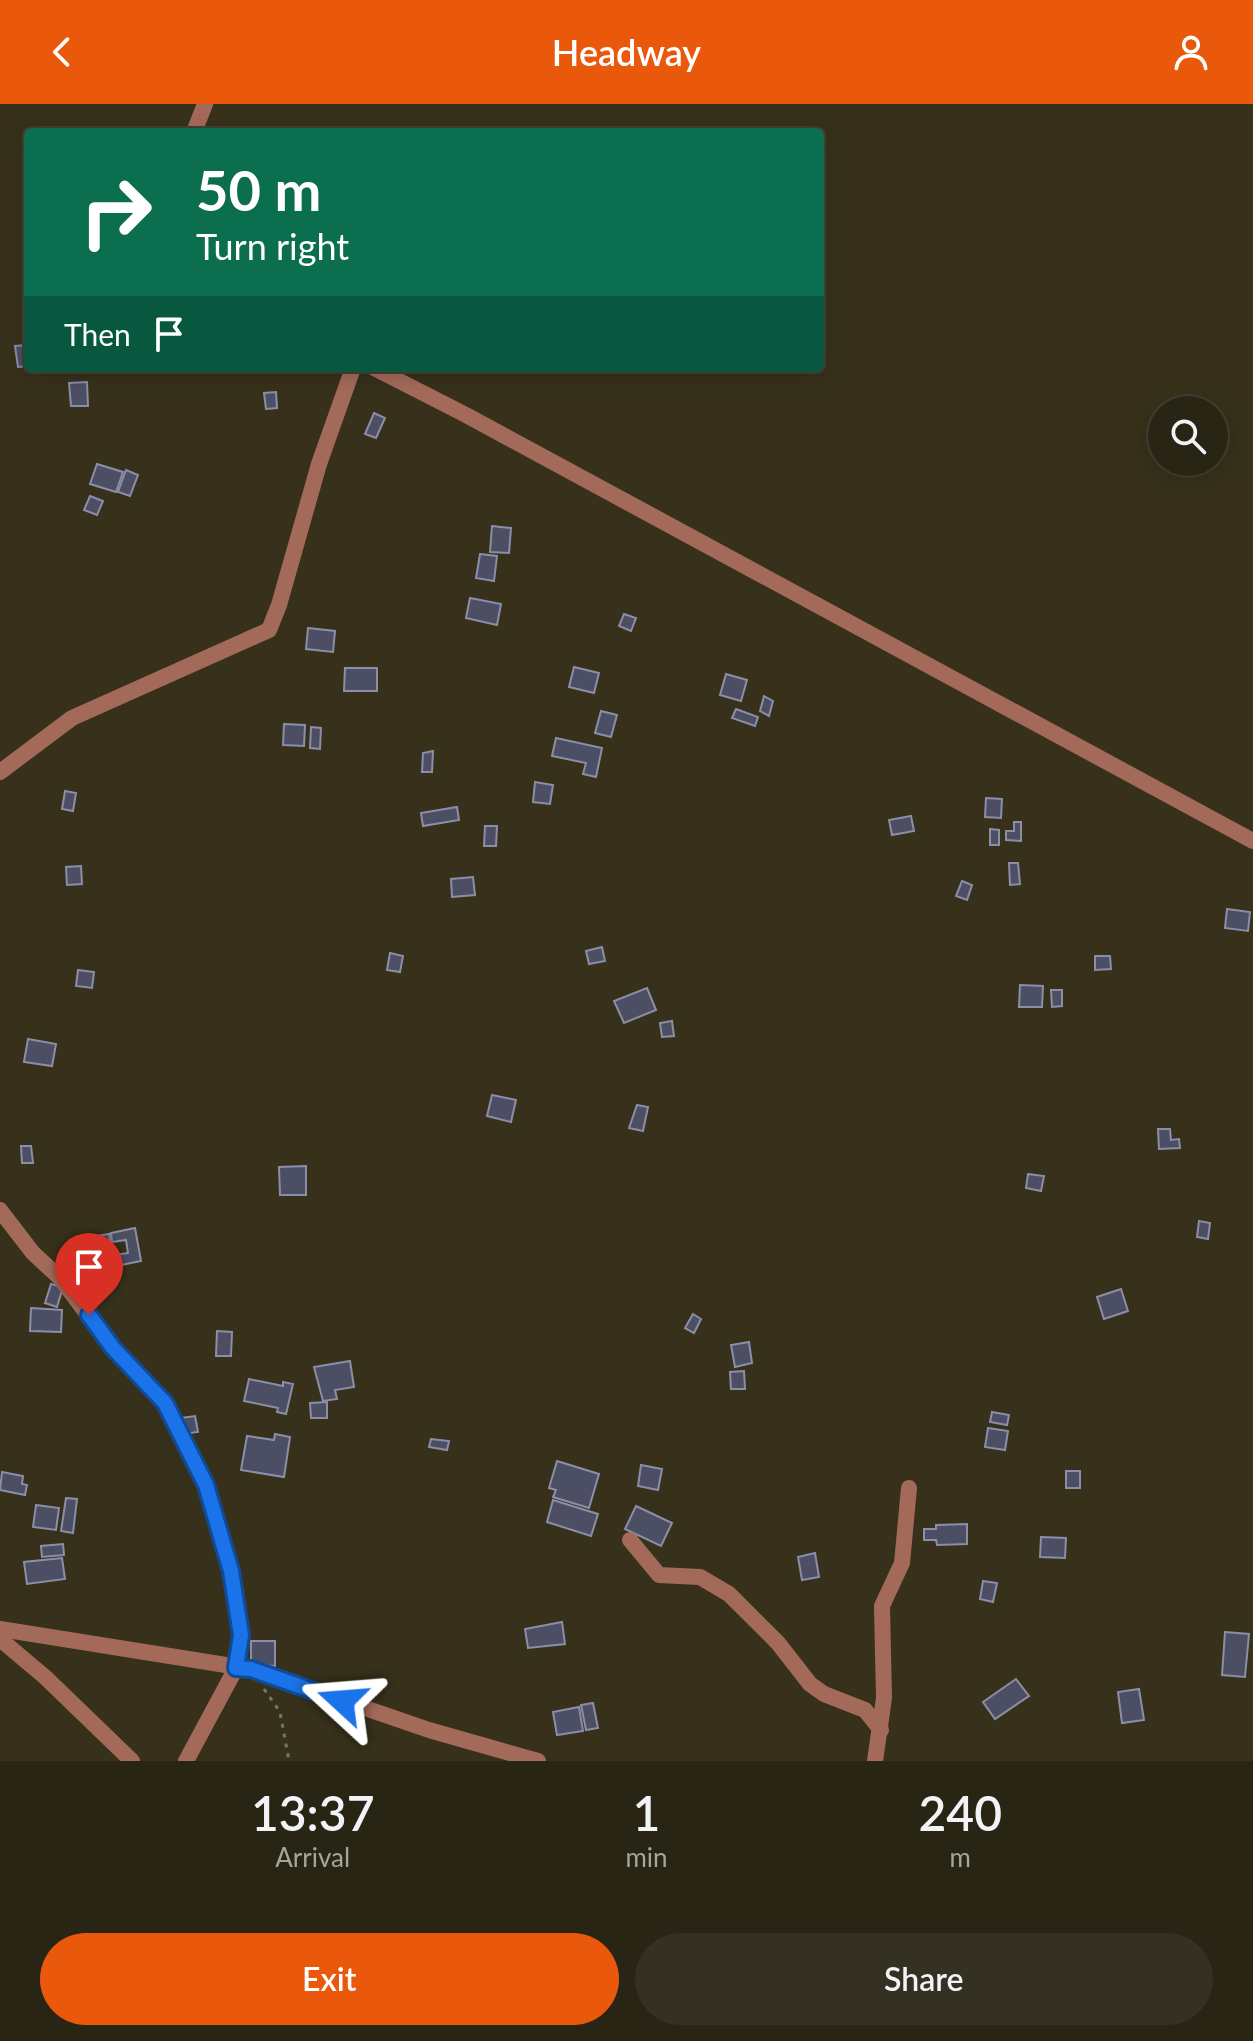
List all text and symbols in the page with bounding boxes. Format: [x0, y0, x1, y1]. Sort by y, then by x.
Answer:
icon: back [40, 30, 84, 74]
text: Headway [552, 30, 701, 74]
icon: person [1169, 30, 1213, 74]
text: 50 m [196, 156, 321, 223]
icon: right [64, 160, 168, 264]
text: Turn right [196, 224, 349, 268]
icon: arrive [147, 312, 191, 356]
text: Then [64, 316, 131, 352]
map controls [1148, 396, 1228, 476]
button: search [1148, 396, 1228, 476]
pin [55, 1233, 123, 1315]
icon: arrive [67, 1245, 111, 1289]
position arrow [300, 1659, 384, 1743]
text: 13:37 [251, 1784, 375, 1841]
text: 1 [633, 1784, 660, 1841]
text: 240 [919, 1784, 1002, 1841]
text: Arrival [275, 1841, 350, 1873]
text: min [625, 1841, 668, 1873]
text: m [950, 1841, 971, 1873]
button: Exit [40, 1933, 619, 2025]
button: Share [635, 1933, 1213, 2025]

